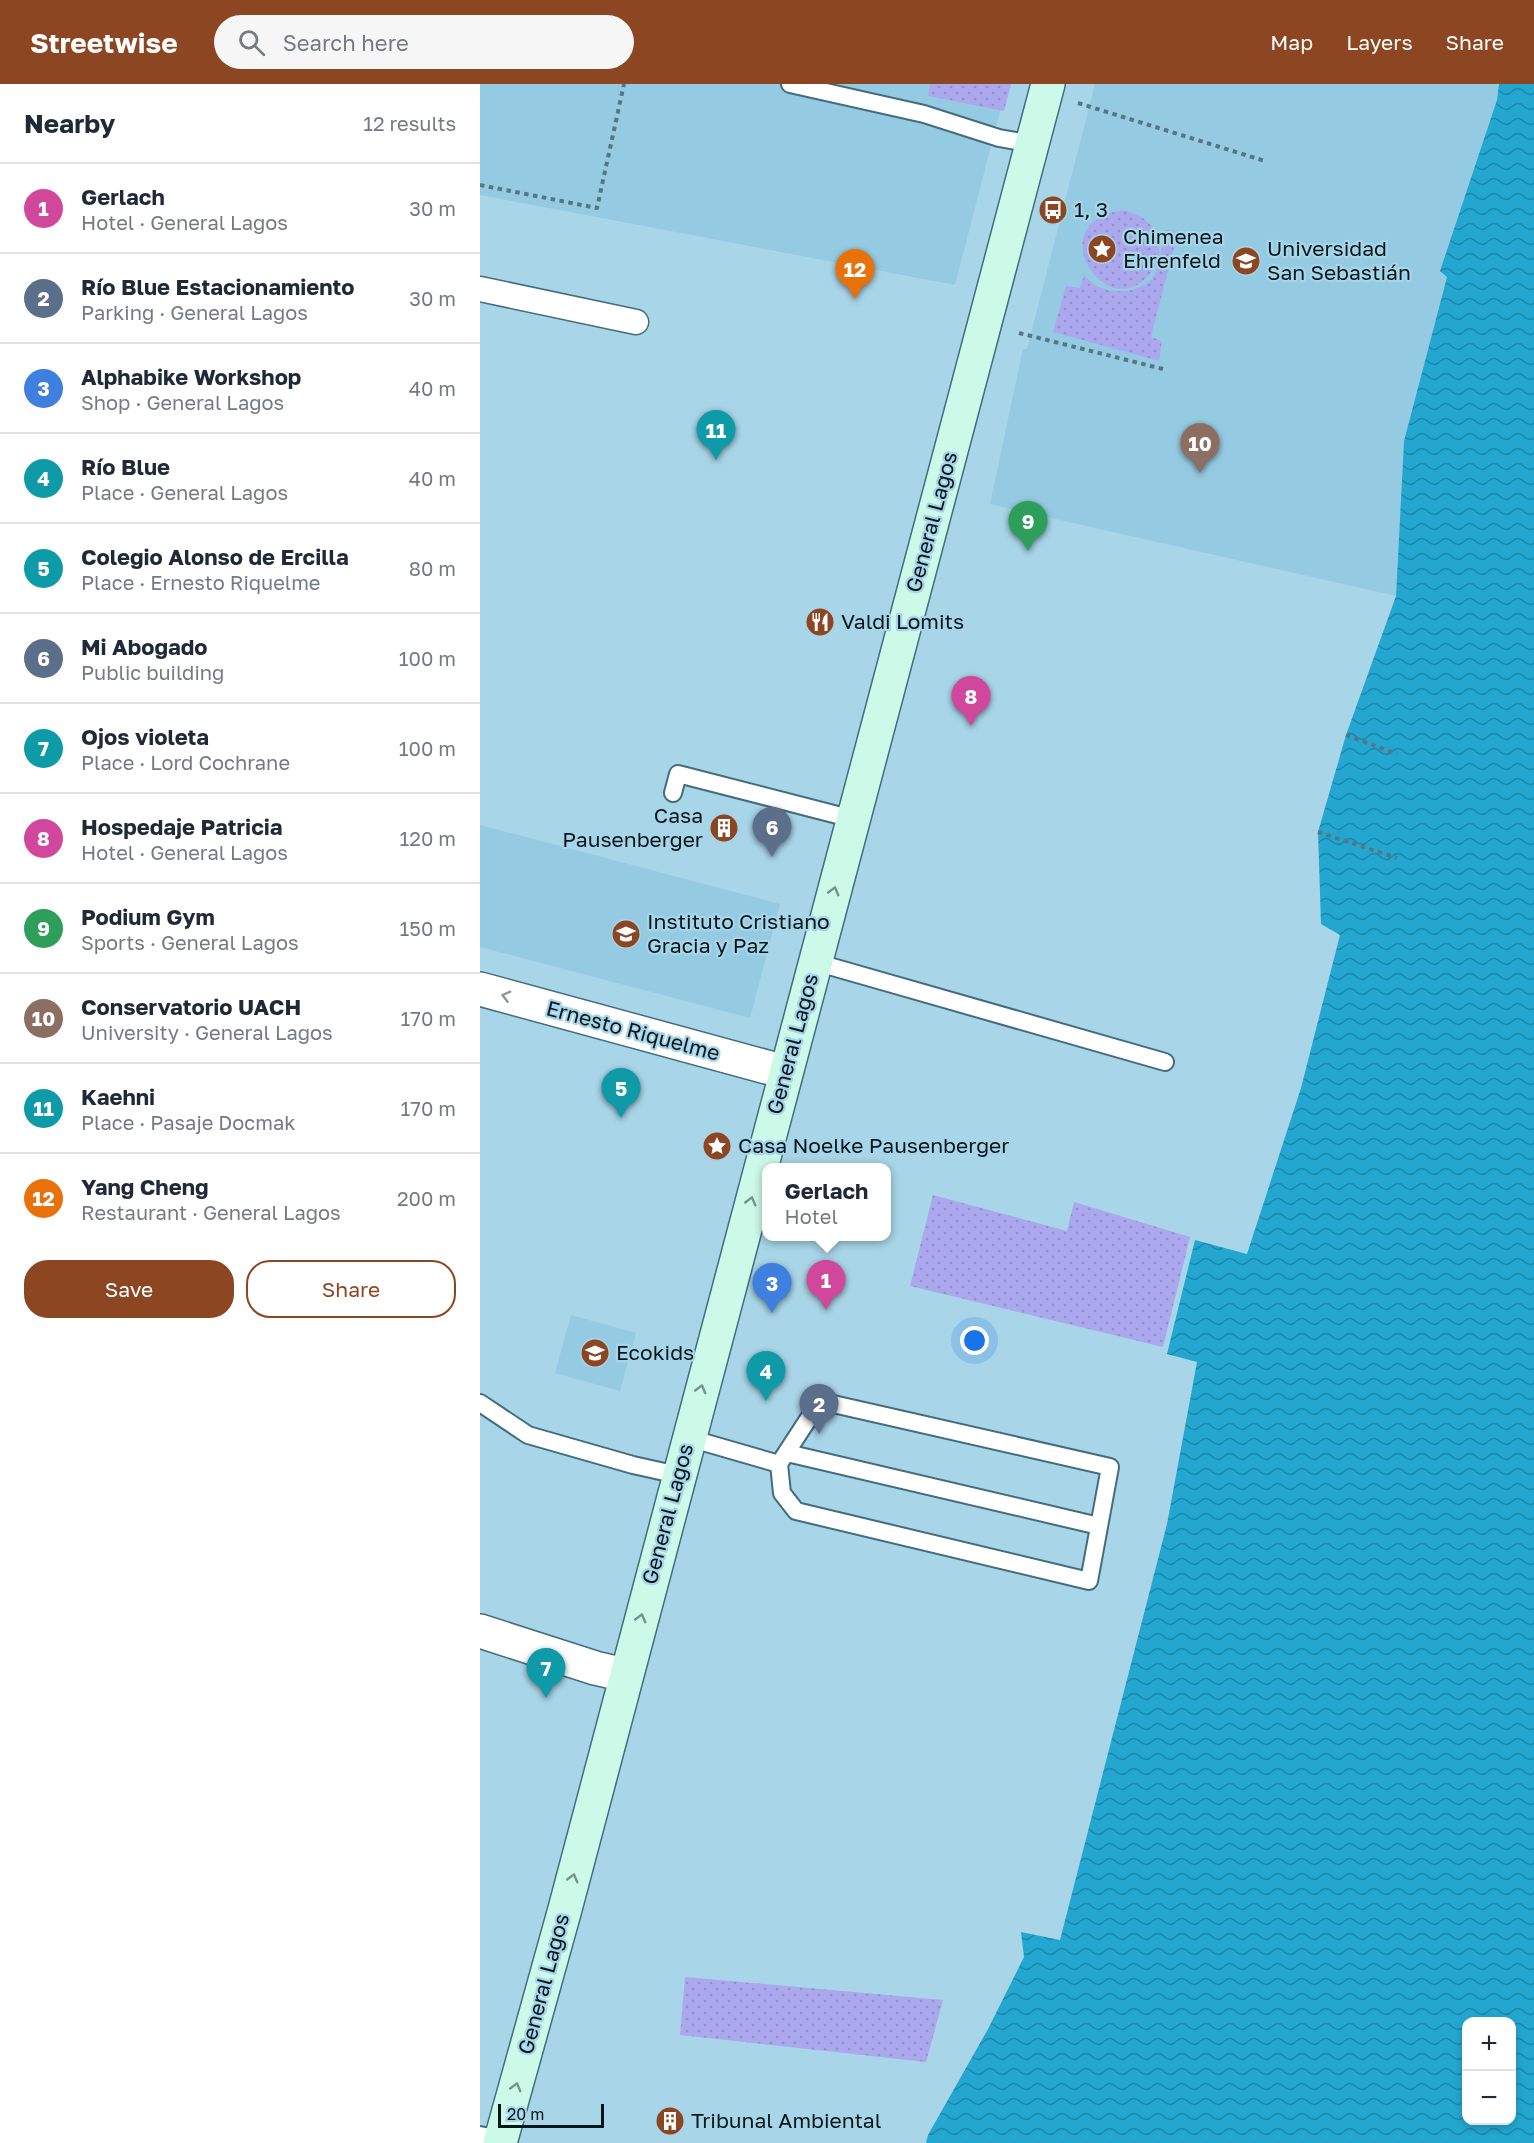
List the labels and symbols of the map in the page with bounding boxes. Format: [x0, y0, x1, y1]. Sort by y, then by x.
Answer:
bus stop icon: 1, 3 [1037, 194, 1069, 226]
place label: 1, 3 [1074, 196, 1108, 222]
place label: Chimenea Ehrenfeld [1123, 223, 1224, 273]
place icon: Chimenea Ehrenfeld [1086, 233, 1118, 265]
place label: Universidad San Sebastián [1267, 235, 1411, 285]
school or university icon: Universidad San Sebastián [1230, 245, 1262, 277]
pin: 12 [836, 250, 874, 299]
pin: 11 [696, 410, 736, 460]
pin: 10 [1180, 424, 1220, 473]
street label: General Lagos [900, 449, 962, 595]
pin: 9 [1008, 502, 1048, 551]
restaurant icon: Valdi Lomits [804, 606, 836, 638]
place label: Valdi Lomits [841, 608, 964, 634]
pin: 8 [952, 676, 990, 726]
place label: Casa Pausenberger [562, 802, 703, 852]
pin: 6 [752, 808, 792, 857]
building icon: Casa Pausenberger [708, 812, 740, 844]
one-way arrow [827, 886, 839, 897]
place label: Instituto Cristiano Gracia y Paz [647, 908, 830, 958]
school or university icon: Instituto Cristiano Gracia y Paz [610, 918, 642, 950]
street label: General Lagos [761, 971, 823, 1117]
one-way arrow [501, 991, 512, 1003]
street label: Ernesto Riquelme [544, 994, 723, 1066]
pin: 5 [602, 1068, 640, 1118]
place icon: Casa Noelke Pausenberger [701, 1130, 733, 1162]
place label: Casa Noelke Pausenberger [738, 1132, 1009, 1158]
one-way arrow [744, 1196, 757, 1206]
pin: 1 [806, 1260, 846, 1310]
pin: 3 [752, 1264, 792, 1313]
your location [960, 1326, 989, 1355]
school or university icon: Ecokids [579, 1337, 611, 1369]
place label: Ecokids [616, 1339, 694, 1365]
pin: 4 [746, 1352, 786, 1401]
pin: 2 [800, 1384, 838, 1434]
one-way arrow [694, 1385, 707, 1395]
street label: General Lagos [636, 1441, 698, 1587]
one-way arrow [633, 1614, 646, 1624]
pin: 7 [526, 1648, 566, 1698]
one-way arrow [565, 1873, 578, 1883]
street label: General Lagos [512, 1911, 574, 2057]
one-way arrow [509, 2082, 521, 2092]
scale bar [498, 2101, 604, 2128]
building icon: Tribunal Ambiental [654, 2105, 686, 2137]
place label: Tribunal Ambiental [691, 2107, 881, 2133]

